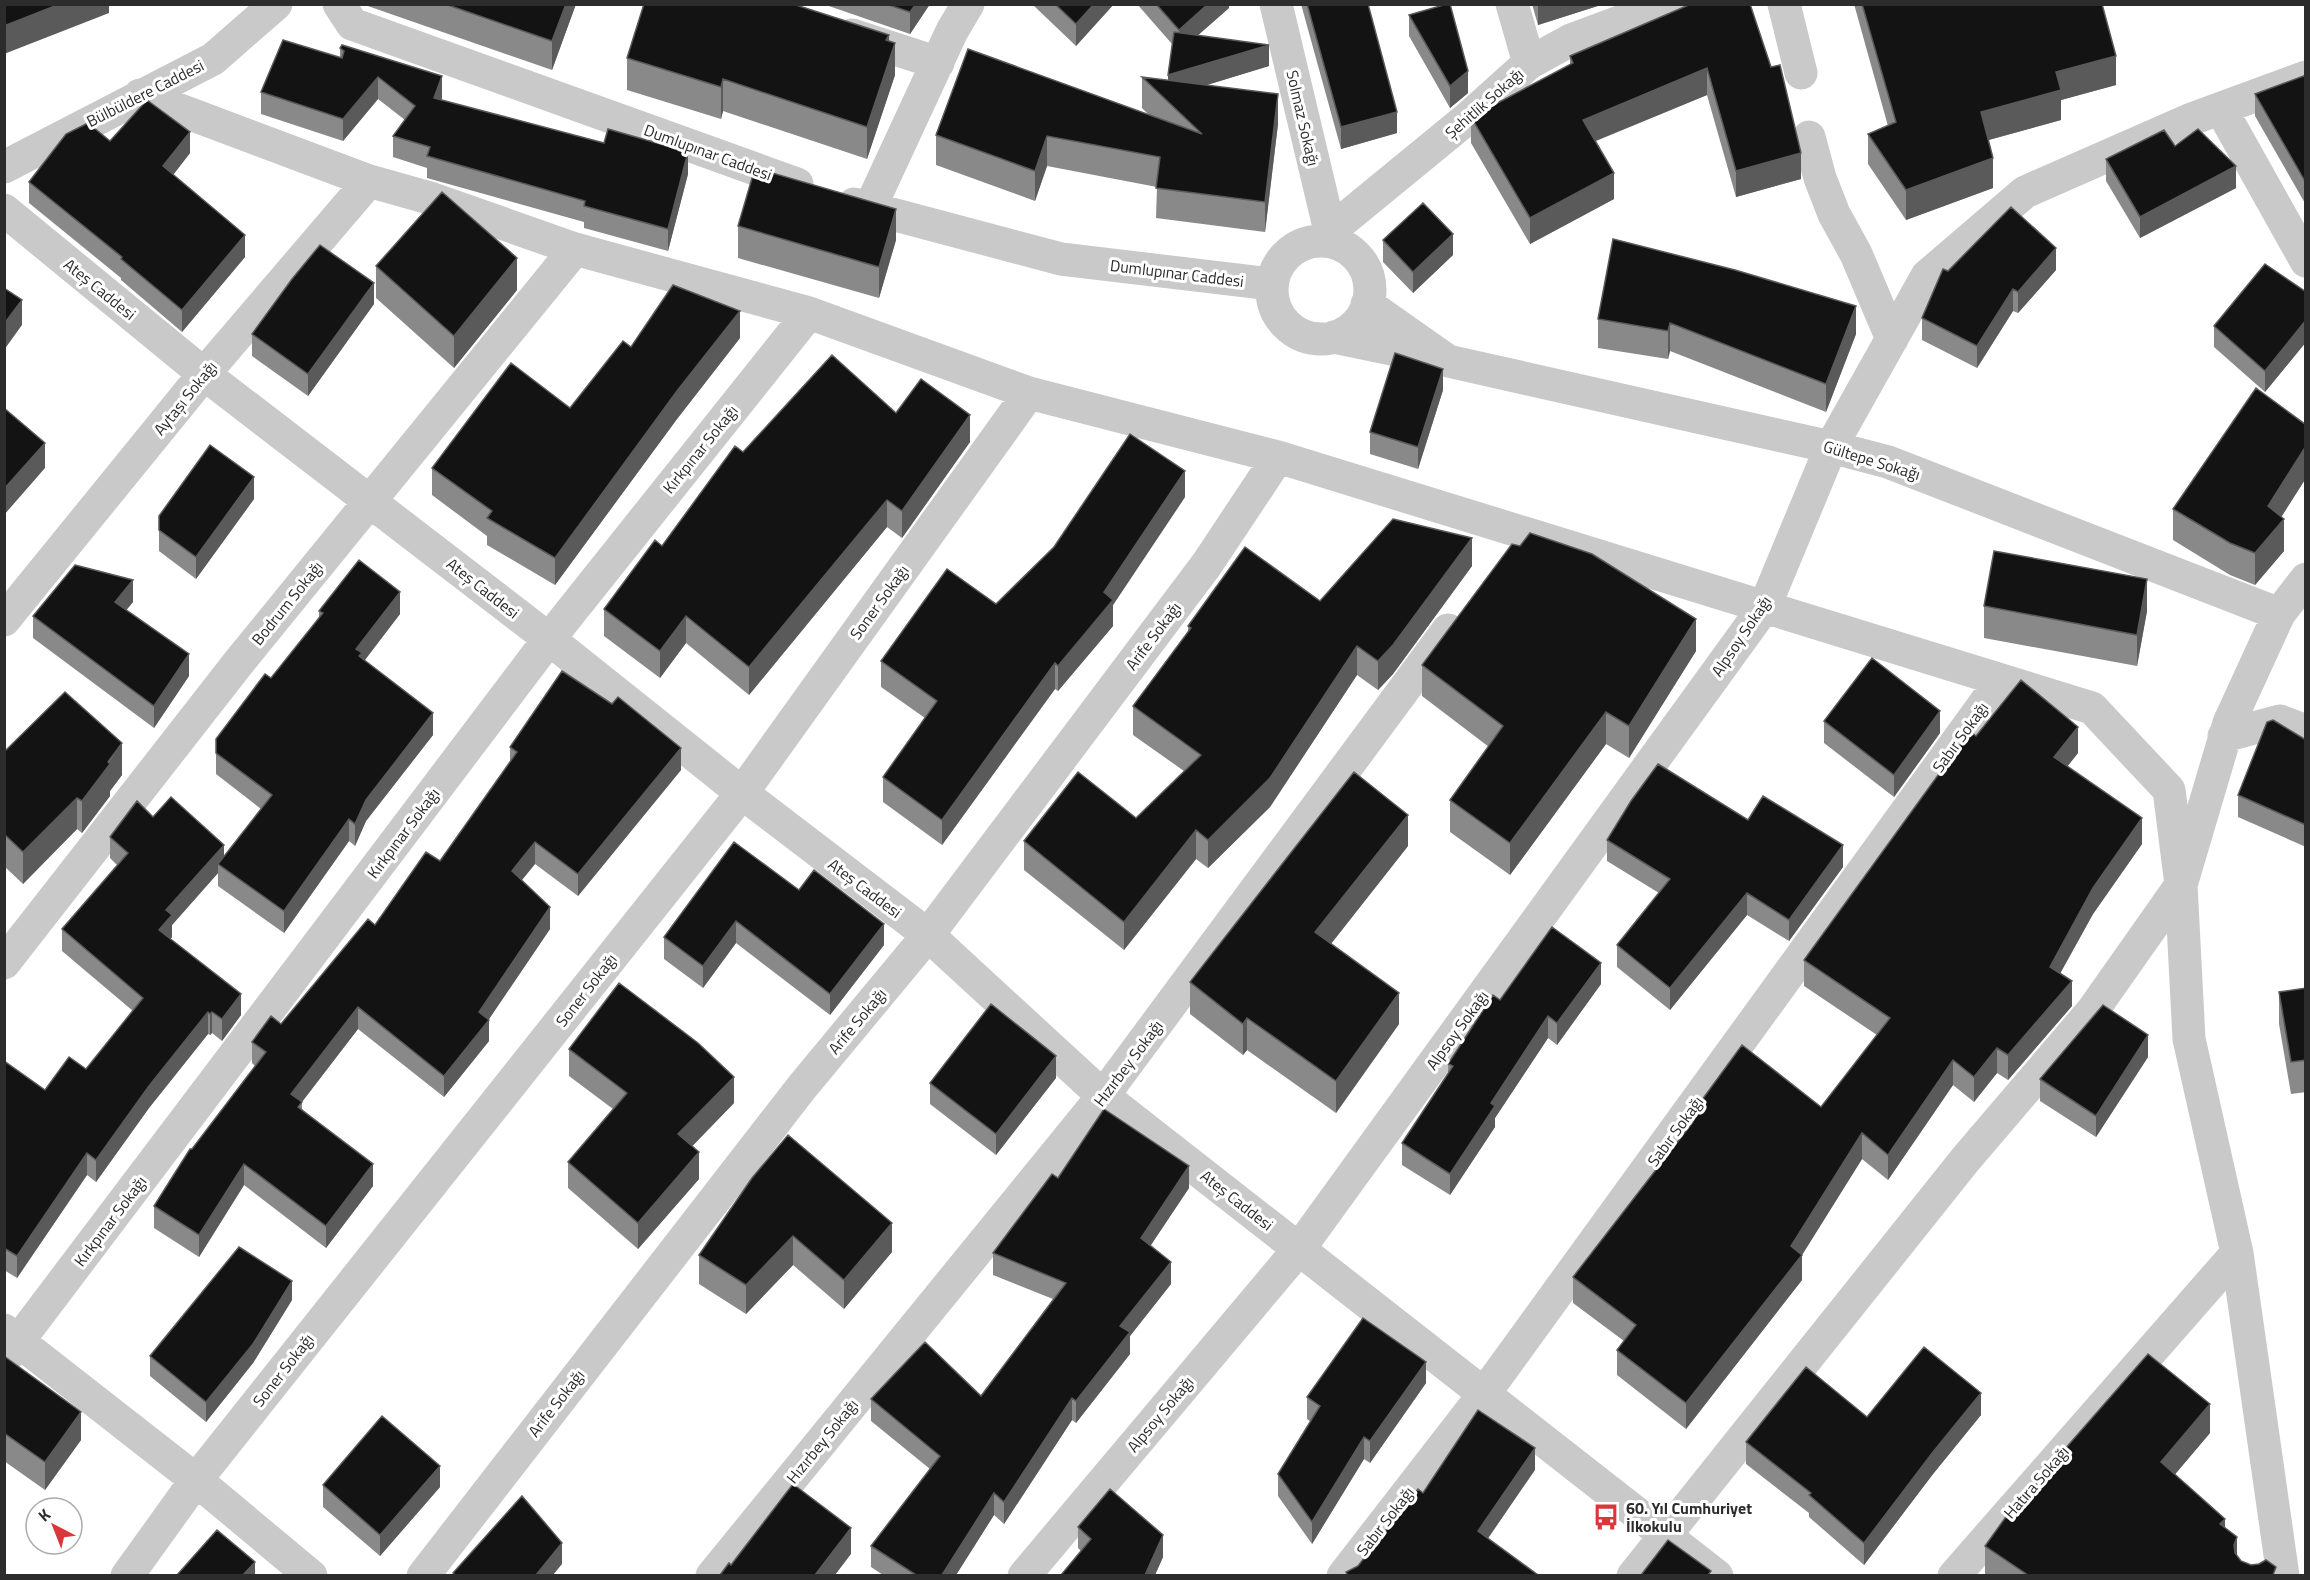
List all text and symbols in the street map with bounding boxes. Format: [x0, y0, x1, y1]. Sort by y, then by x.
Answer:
street label: Bülbüldere Caddesi [82, 53, 208, 133]
street label: Şehitlik Sokağı [1439, 62, 1529, 144]
street label: Solmaz Sokağı [1280, 68, 1326, 168]
street label: Dumlupınar Caddesi [641, 118, 775, 186]
street label: Ateş Caddesi [59, 252, 141, 326]
street label: Dumlupınar Caddesi [1109, 253, 1245, 293]
street label: Aytaşı Sokağı [147, 356, 223, 440]
street label: Kırkpınar Sokağı [657, 400, 743, 498]
street label: Gültepe Sokağı [1821, 434, 1923, 486]
street label: Ateş Caddesi [441, 552, 525, 624]
street label: Bodrum Sokağı [246, 556, 328, 650]
street label: Soner Sokağı [844, 560, 914, 644]
street label: Alpsoy Sokağı [1705, 591, 1777, 681]
street label: Arife Sokağı [1119, 597, 1187, 675]
street label: Sabır Sokağı [1926, 697, 1994, 777]
street label: Kırkpınar Sokağı [361, 783, 445, 883]
street label: Ateş Caddesi [823, 852, 907, 924]
street label: Soner Sokağı [550, 948, 622, 1032]
street label: Arife Sokağı [822, 983, 892, 1059]
street label: Alpsoy Sokağı [1420, 985, 1494, 1075]
street label: Hızırbey Sokağı [1088, 1015, 1168, 1111]
street label: Sabır Sokağı [1641, 1091, 1709, 1171]
street label: Ateş Caddesi [1195, 1164, 1279, 1236]
street label: Kırkpınar Sokağı [68, 1171, 152, 1271]
street label: Soner Sokağı [247, 1328, 319, 1412]
street label: Arife Sokağı [522, 1364, 590, 1442]
street label: Alpsoy Sokağı [1121, 1371, 1199, 1457]
street label: Hızırbey Sokağı [780, 1394, 864, 1488]
street label: Hatıra Sokağı [1998, 1440, 2074, 1524]
street label: Sabır Sokağı [1350, 1481, 1420, 1561]
north arrow [24, 1496, 84, 1556]
place label: 60. Yıl Cumhuriyet İlkokulu [1626, 1496, 1752, 1538]
text: K [32, 1502, 56, 1527]
bus stop icon: 60. Yıl Cumhuriyet İlkokulu [1591, 1502, 1621, 1532]

